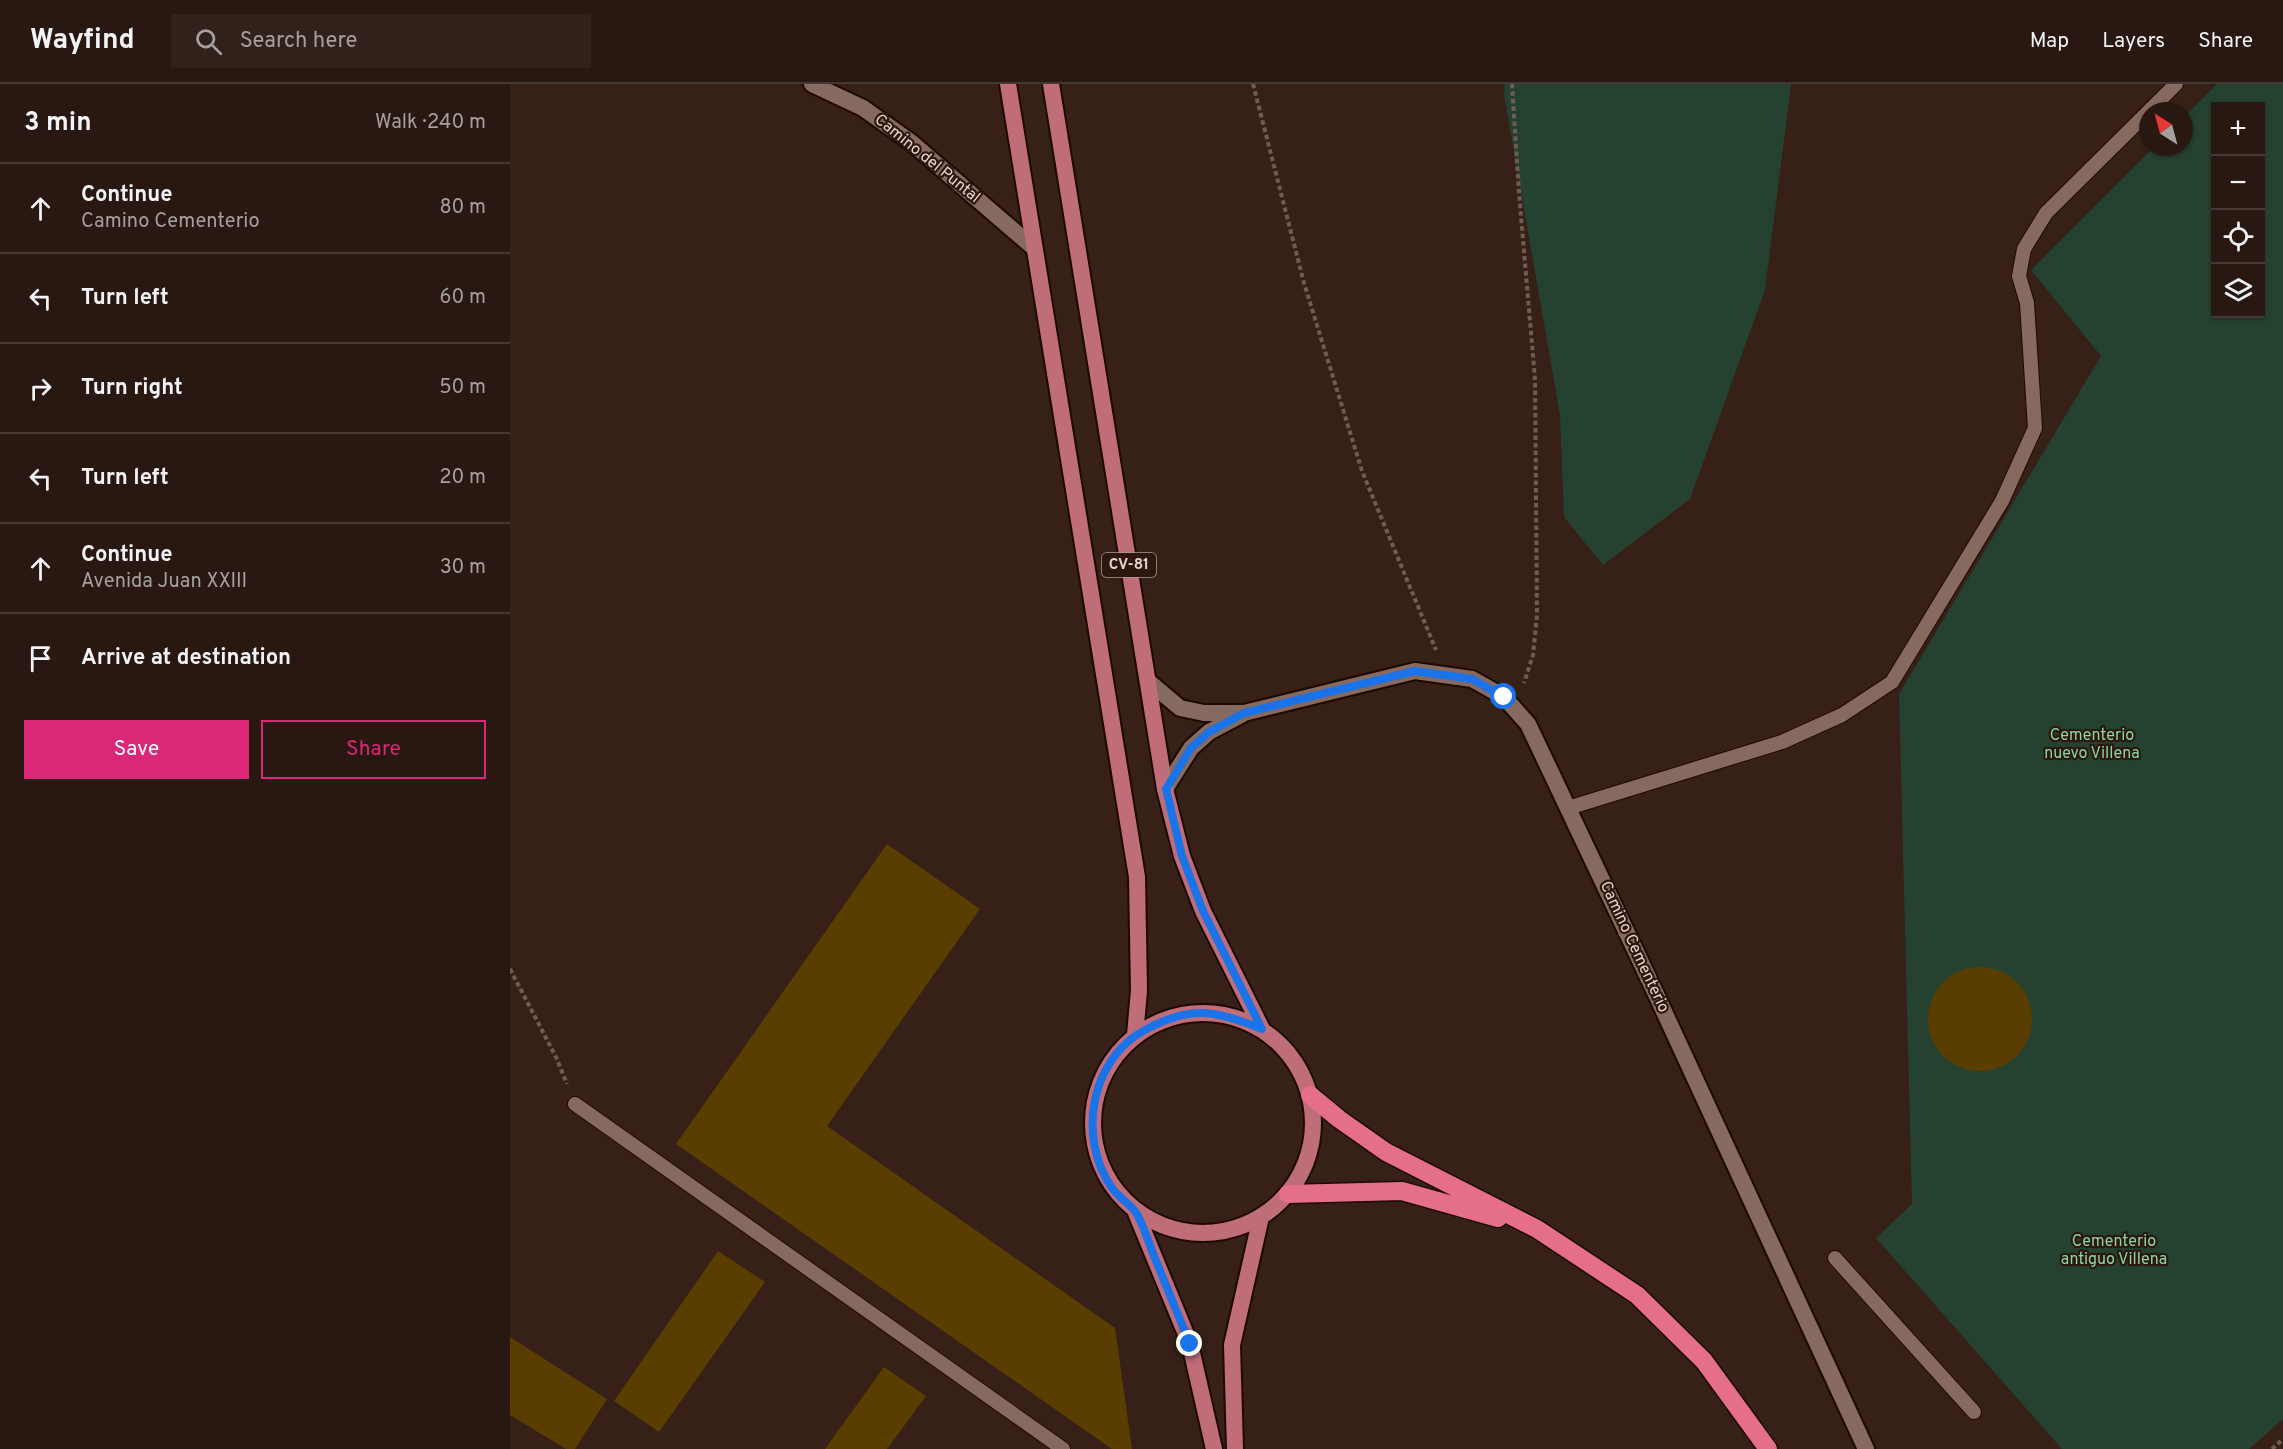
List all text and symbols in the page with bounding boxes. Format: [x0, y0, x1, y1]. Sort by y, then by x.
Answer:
search box [171, 14, 591, 68]
text: Wayfind [30, 23, 135, 59]
icon: search [192, 25, 225, 58]
text: Search here [240, 28, 357, 55]
text: Map [2030, 28, 2069, 55]
text: Layers [2102, 28, 2165, 55]
text: Share [2198, 28, 2253, 55]
north arrow [2139, 102, 2193, 156]
map controls [2211, 102, 2265, 318]
button: + [2211, 102, 2265, 156]
text: 3 min [24, 107, 92, 140]
text: Walk · 240 m [375, 110, 486, 136]
street label: Camino del Puntal [870, 110, 984, 208]
button: − [2211, 156, 2265, 210]
text: Continue [81, 182, 172, 209]
icon: ahead [24, 192, 57, 225]
text: 80 m [440, 195, 486, 221]
text: Camino Cementerio [81, 209, 260, 235]
button: locate [2211, 210, 2265, 264]
button: layers [2211, 264, 2265, 318]
icon: left [24, 282, 57, 315]
text: Turn left [81, 285, 169, 312]
text: 60 m [440, 285, 486, 311]
icon: right [24, 372, 57, 405]
text: Turn right [81, 375, 183, 402]
text: 50 m [439, 375, 486, 401]
icon: left [24, 462, 57, 495]
text: Turn left [81, 465, 169, 492]
text: 20 m [439, 465, 486, 491]
text: Continue [81, 542, 172, 569]
icon: ahead [24, 552, 57, 585]
road number: CV-81 [1102, 553, 1156, 577]
text: 30 m [440, 555, 486, 581]
text: Avenida Juan XXIII [81, 569, 247, 595]
icon: arrive [24, 642, 57, 675]
text: Arrive at destination [81, 645, 291, 672]
route start [1490, 683, 1516, 709]
button: Save [24, 720, 249, 779]
button: Share [261, 720, 486, 779]
park label: Cementerio nuevo Villena [2044, 726, 2140, 764]
street label: Camino Cementerio [1595, 878, 1673, 1016]
park label: Cementerio antiguo Villena [2061, 1232, 2167, 1270]
route end [1176, 1330, 1202, 1356]

